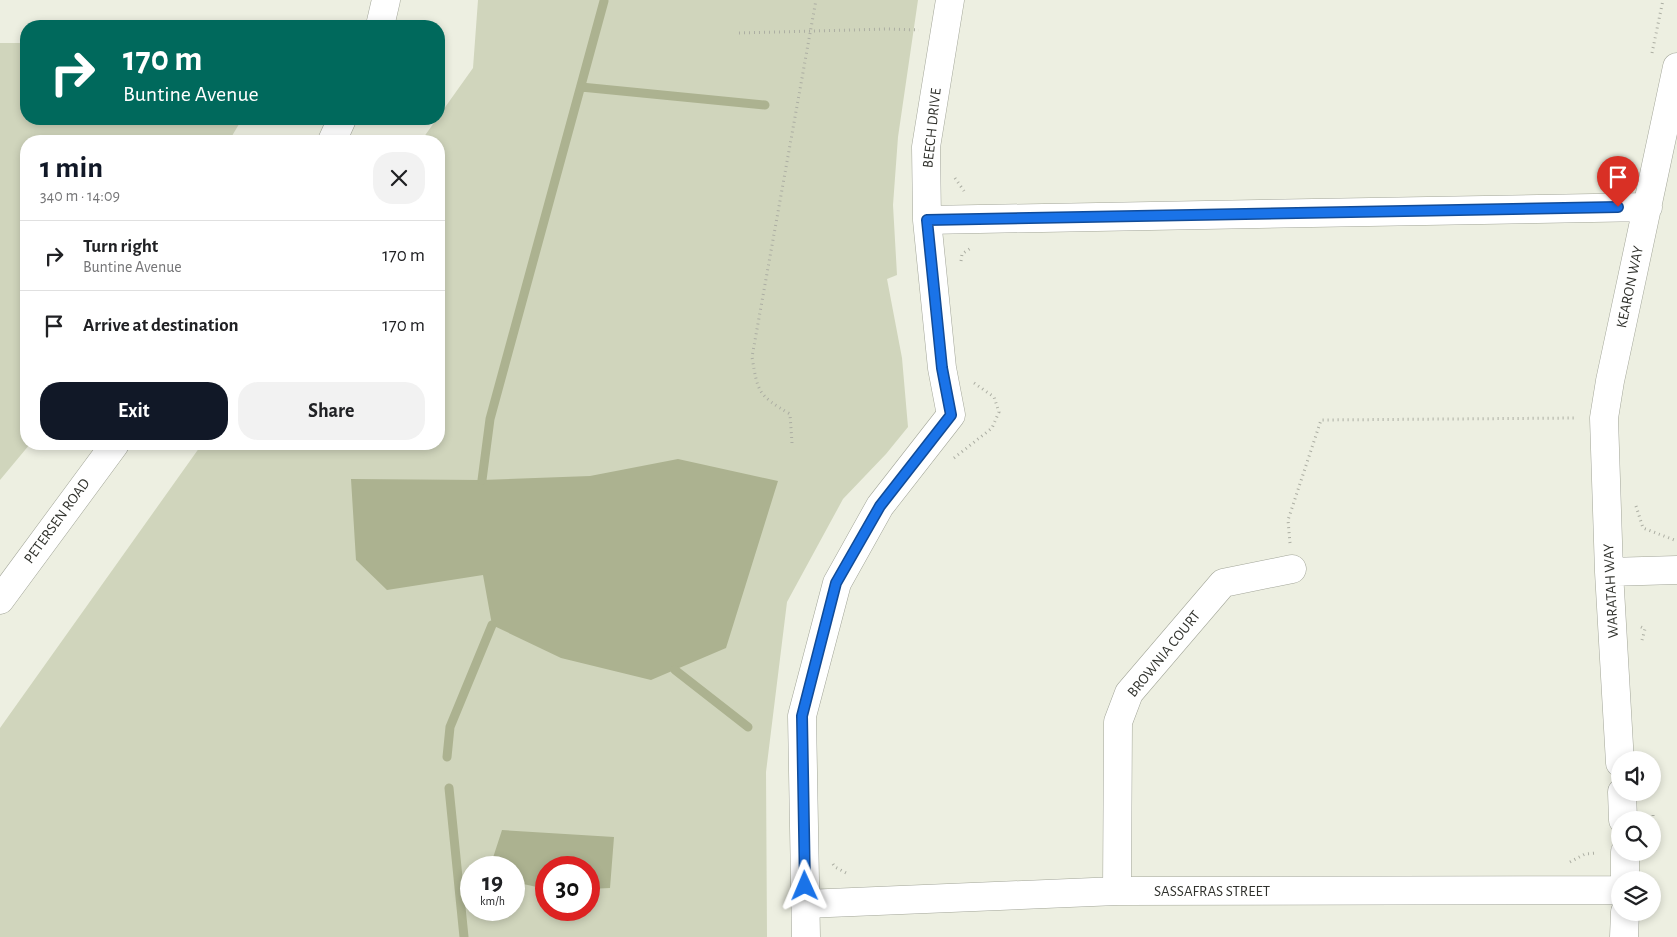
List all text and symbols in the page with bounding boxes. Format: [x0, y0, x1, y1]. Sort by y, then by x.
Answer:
icon: right [40, 40, 105, 105]
text: 170 m [123, 42, 203, 77]
text: Buntine Avenue [123, 83, 259, 105]
street label: BEECH DRIVE [920, 87, 944, 169]
button: close [373, 152, 425, 204]
text: 1 min [40, 153, 103, 183]
pin [1597, 156, 1639, 207]
icon: arrive [1604, 163, 1632, 191]
text: 340 m · 14:09 [40, 188, 120, 204]
text: Turn right [83, 237, 158, 256]
icon: right [40, 242, 68, 270]
street label: KEARON WAY [1614, 245, 1646, 329]
text: 170 m [382, 246, 425, 265]
text: Buntine Avenue [83, 259, 182, 275]
icon: arrive [40, 312, 68, 340]
text: Arrive at destination [83, 316, 239, 335]
text: 170 m [382, 316, 425, 335]
button: Exit [40, 382, 228, 440]
button: Share [238, 382, 425, 440]
street label: PETERSEN ROAD [21, 476, 93, 566]
street label: WARATAH WAY [1601, 543, 1621, 639]
street label: BROWNIA COURT [1125, 608, 1204, 700]
map controls [1611, 751, 1661, 921]
button: sound [1611, 751, 1661, 801]
button: search [1611, 811, 1661, 861]
speed limit sign: 30 [535, 856, 600, 921]
position arrow [778, 859, 830, 911]
text: 19 [482, 870, 503, 895]
button: layers [1611, 871, 1661, 921]
street label: SASSAFRAS STREET [1154, 884, 1271, 899]
text: km/h [480, 895, 505, 907]

